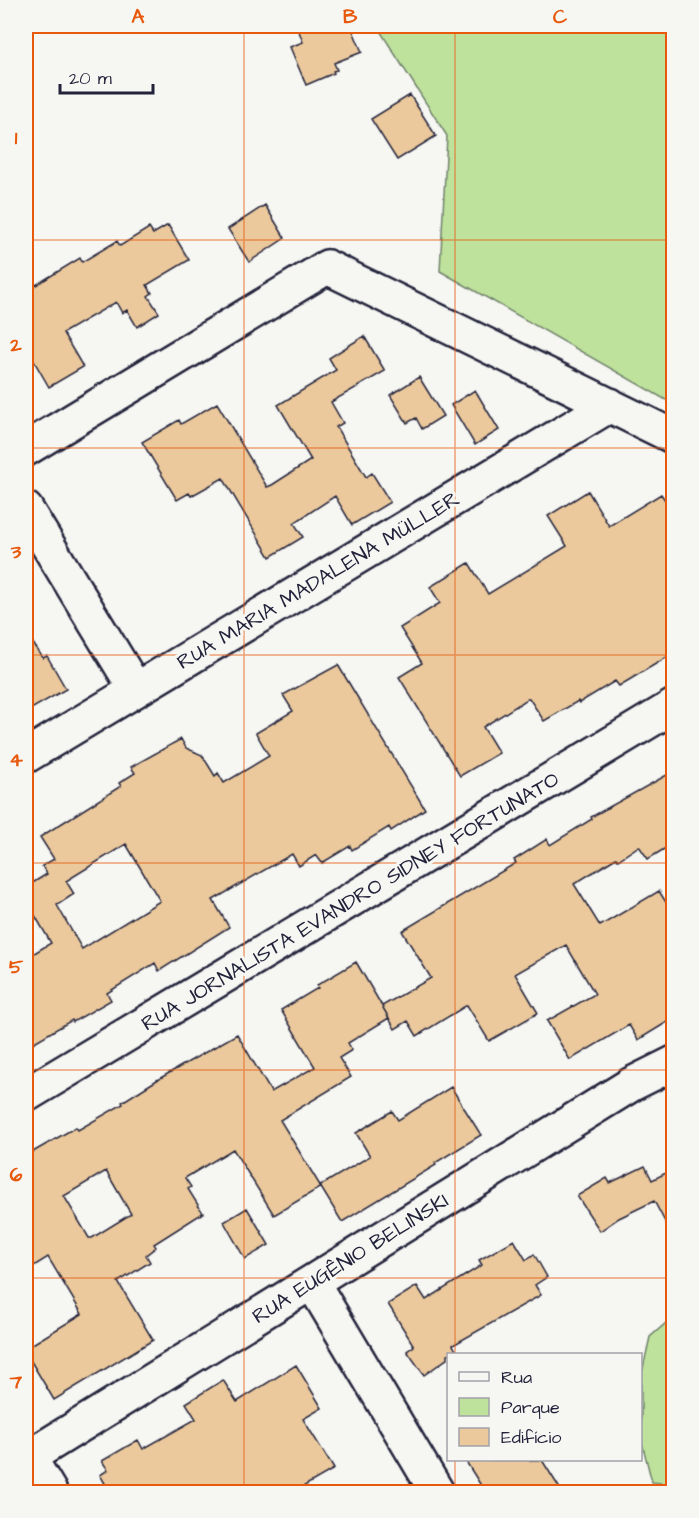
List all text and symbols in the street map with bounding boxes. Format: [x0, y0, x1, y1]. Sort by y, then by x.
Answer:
text: A [132, 3, 145, 31]
text: B [343, 3, 358, 31]
text: C [553, 3, 568, 31]
scale bar [60, 57, 153, 95]
text: 20 m [69, 66, 112, 91]
text: 1 [15, 124, 18, 152]
text: 2 [9, 331, 22, 359]
street label: RUA MARIA MADALENA MÜLLER [171, 484, 465, 677]
text: 3 [10, 538, 22, 566]
text: 4 [9, 746, 23, 774]
street label: RUA JORNALISTA EVANDRO SIDNEY FORTUNATO [136, 765, 565, 1038]
text: 5 [9, 953, 24, 981]
text: 6 [10, 1161, 23, 1189]
street label: RUA EUGÊNIO BELINSKI [247, 1186, 454, 1331]
legend [447, 1353, 642, 1461]
text: Rua [501, 1365, 532, 1390]
text: 7 [9, 1368, 23, 1396]
text: Parque [501, 1395, 560, 1420]
text: Edifício [501, 1425, 561, 1450]

